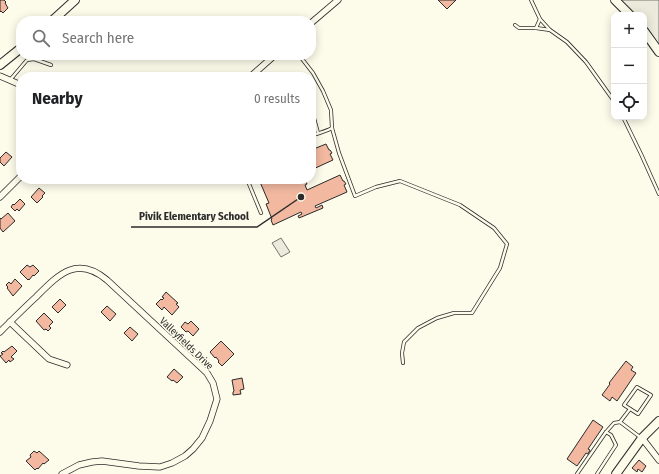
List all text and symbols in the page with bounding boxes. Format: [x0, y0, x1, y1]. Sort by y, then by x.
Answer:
map controls [611, 12, 647, 120]
button: + [611, 12, 647, 48]
search box [16, 16, 316, 60]
icon: search [30, 27, 52, 49]
text: Search here [62, 29, 134, 47]
button: − [611, 48, 647, 84]
button: locate [611, 84, 647, 120]
text: Nearby [32, 88, 83, 109]
text: 0 results [254, 91, 300, 106]
callout: Pivik Elementary School [131, 204, 257, 227]
text: Pivik Elementary School [139, 210, 250, 223]
street label: Valleyfields Drive [157, 315, 216, 372]

